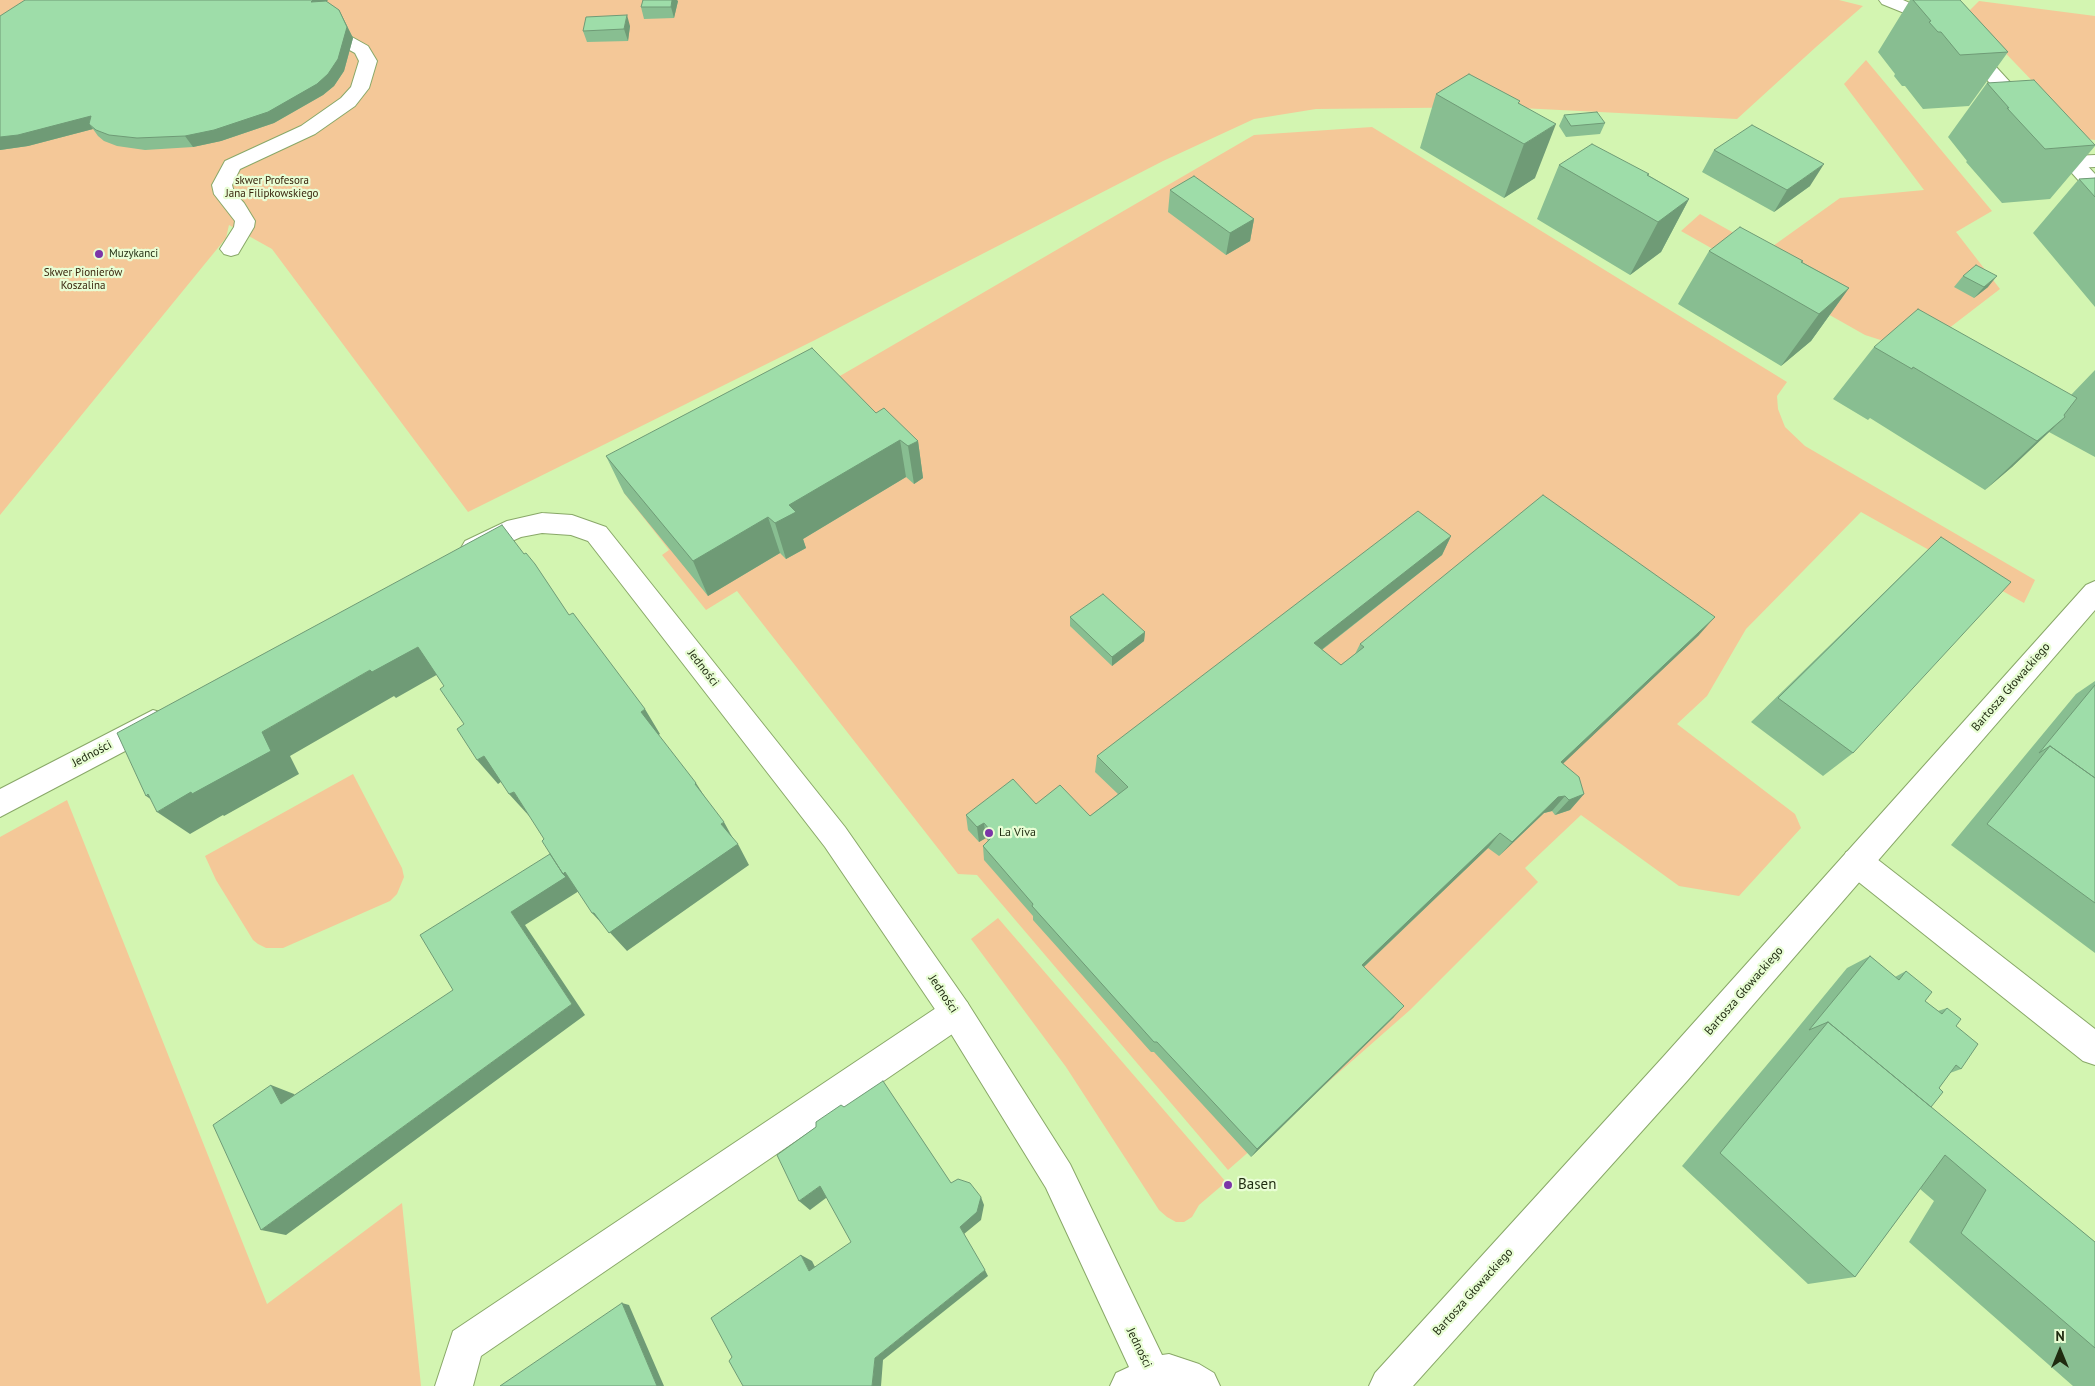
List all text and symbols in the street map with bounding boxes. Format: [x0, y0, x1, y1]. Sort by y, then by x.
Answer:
park label: skwer Profesora Jana Filipkowskiego [226, 174, 318, 200]
place label: Muzykanci [109, 247, 158, 261]
marker: Muzykanci [93, 248, 105, 260]
park label: Skwer Pionierów Koszalina [44, 266, 122, 292]
street label: Bartosza Głowackiego [1969, 640, 2053, 734]
street label: Jedności [684, 647, 722, 689]
street label: Jedności [70, 738, 114, 770]
place label: La Viva [999, 826, 1036, 840]
marker: La Viva [983, 827, 995, 839]
street label: Bartosza Głowackiego [1702, 944, 1786, 1038]
street label: Jedności [925, 972, 961, 1016]
place label: Basen [1238, 1176, 1276, 1194]
marker: Basen [1222, 1179, 1234, 1191]
street label: Bartosza Głowackiego [1430, 1245, 1516, 1339]
street label: Jedności [1123, 1326, 1155, 1370]
north arrow [2035, 1326, 2085, 1376]
text: N [2055, 1327, 2065, 1345]

